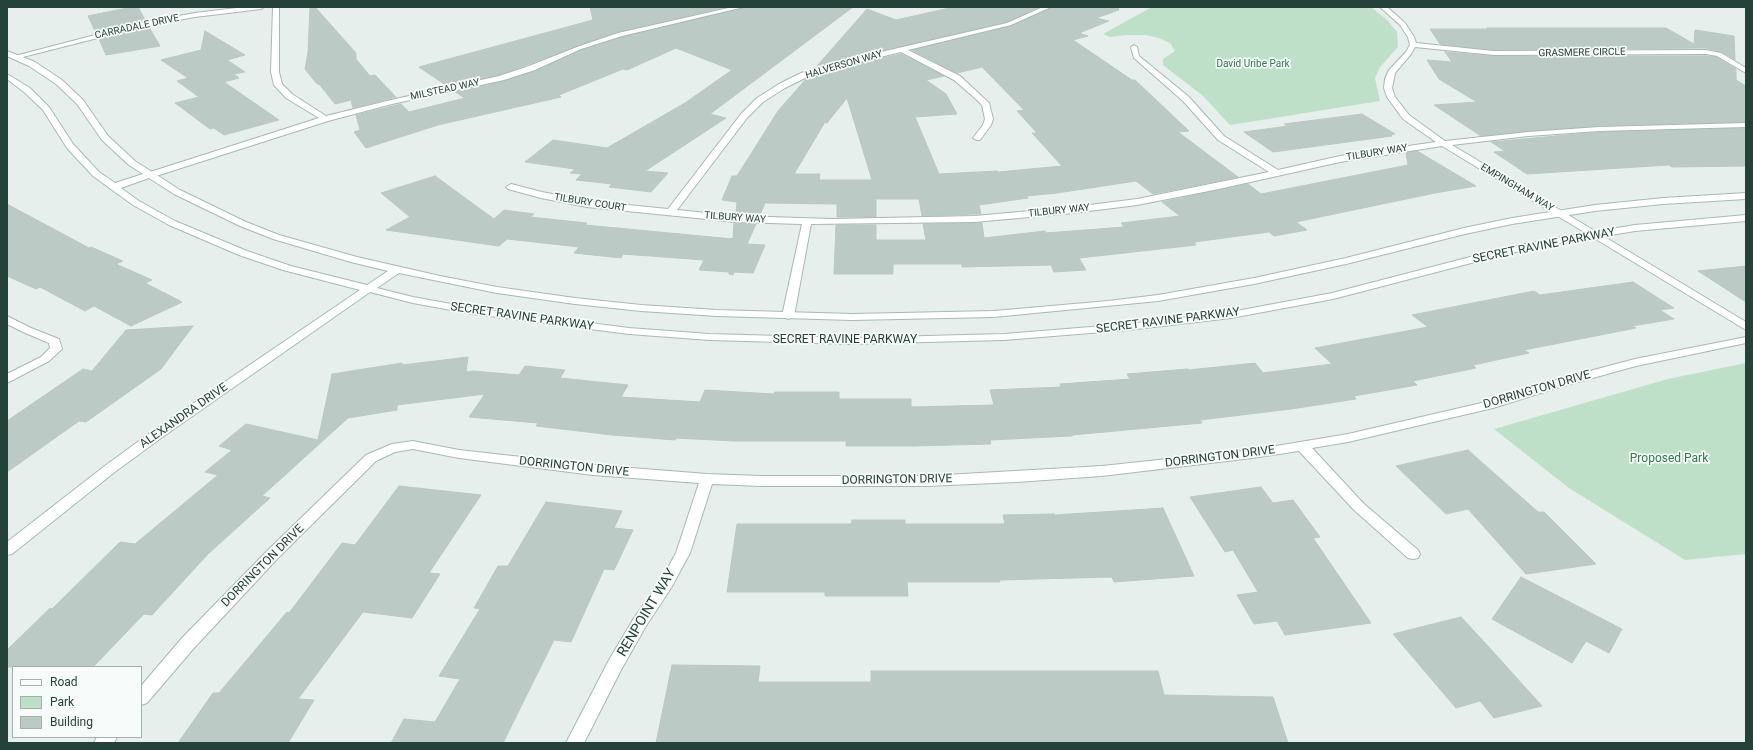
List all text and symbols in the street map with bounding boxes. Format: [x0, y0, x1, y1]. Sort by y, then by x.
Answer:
street label: CARRADALE DRIVE [94, 12, 180, 42]
street label: GRASMERE CIRCLE [1538, 46, 1626, 60]
street label: HALVERSON WAY [804, 48, 884, 82]
park label: David Uribe Park [1216, 58, 1290, 70]
street label: MILSTEAD WAY [409, 77, 481, 103]
street label: TILBURY WAY [1345, 142, 1409, 164]
street label: EMPINGHAM WAY [1478, 161, 1556, 215]
street label: TILBURY COURT [553, 191, 627, 215]
street label: TILBURY WAY [1028, 202, 1090, 220]
street label: TILBURY WAY [704, 210, 766, 226]
street label: SECRET RAVINE PARKWAY [1472, 225, 1616, 267]
street label: SECRET RAVINE PARKWAY [449, 300, 595, 334]
street label: SECRET RAVINE PARKWAY [1095, 305, 1241, 337]
street label: SECRET RAVINE PARKWAY [773, 333, 917, 347]
street label: DORRINGTON DRIVE [1482, 368, 1592, 412]
street label: ALEXANDRA DRIVE [137, 380, 231, 452]
street label: DORRINGTON DRIVE [1164, 443, 1276, 471]
park label: Proposed Park [1630, 452, 1708, 466]
street label: DORRINGTON DRIVE [518, 454, 630, 480]
street label: DORRINGTON DRIVE [842, 472, 952, 488]
street label: DORRINGTON DRIVE [219, 522, 307, 610]
street label: RENPOINT WAY [614, 566, 680, 660]
legend [12, 666, 142, 738]
text: Road [50, 675, 78, 689]
text: Park [50, 695, 74, 709]
text: Building [50, 715, 93, 729]

